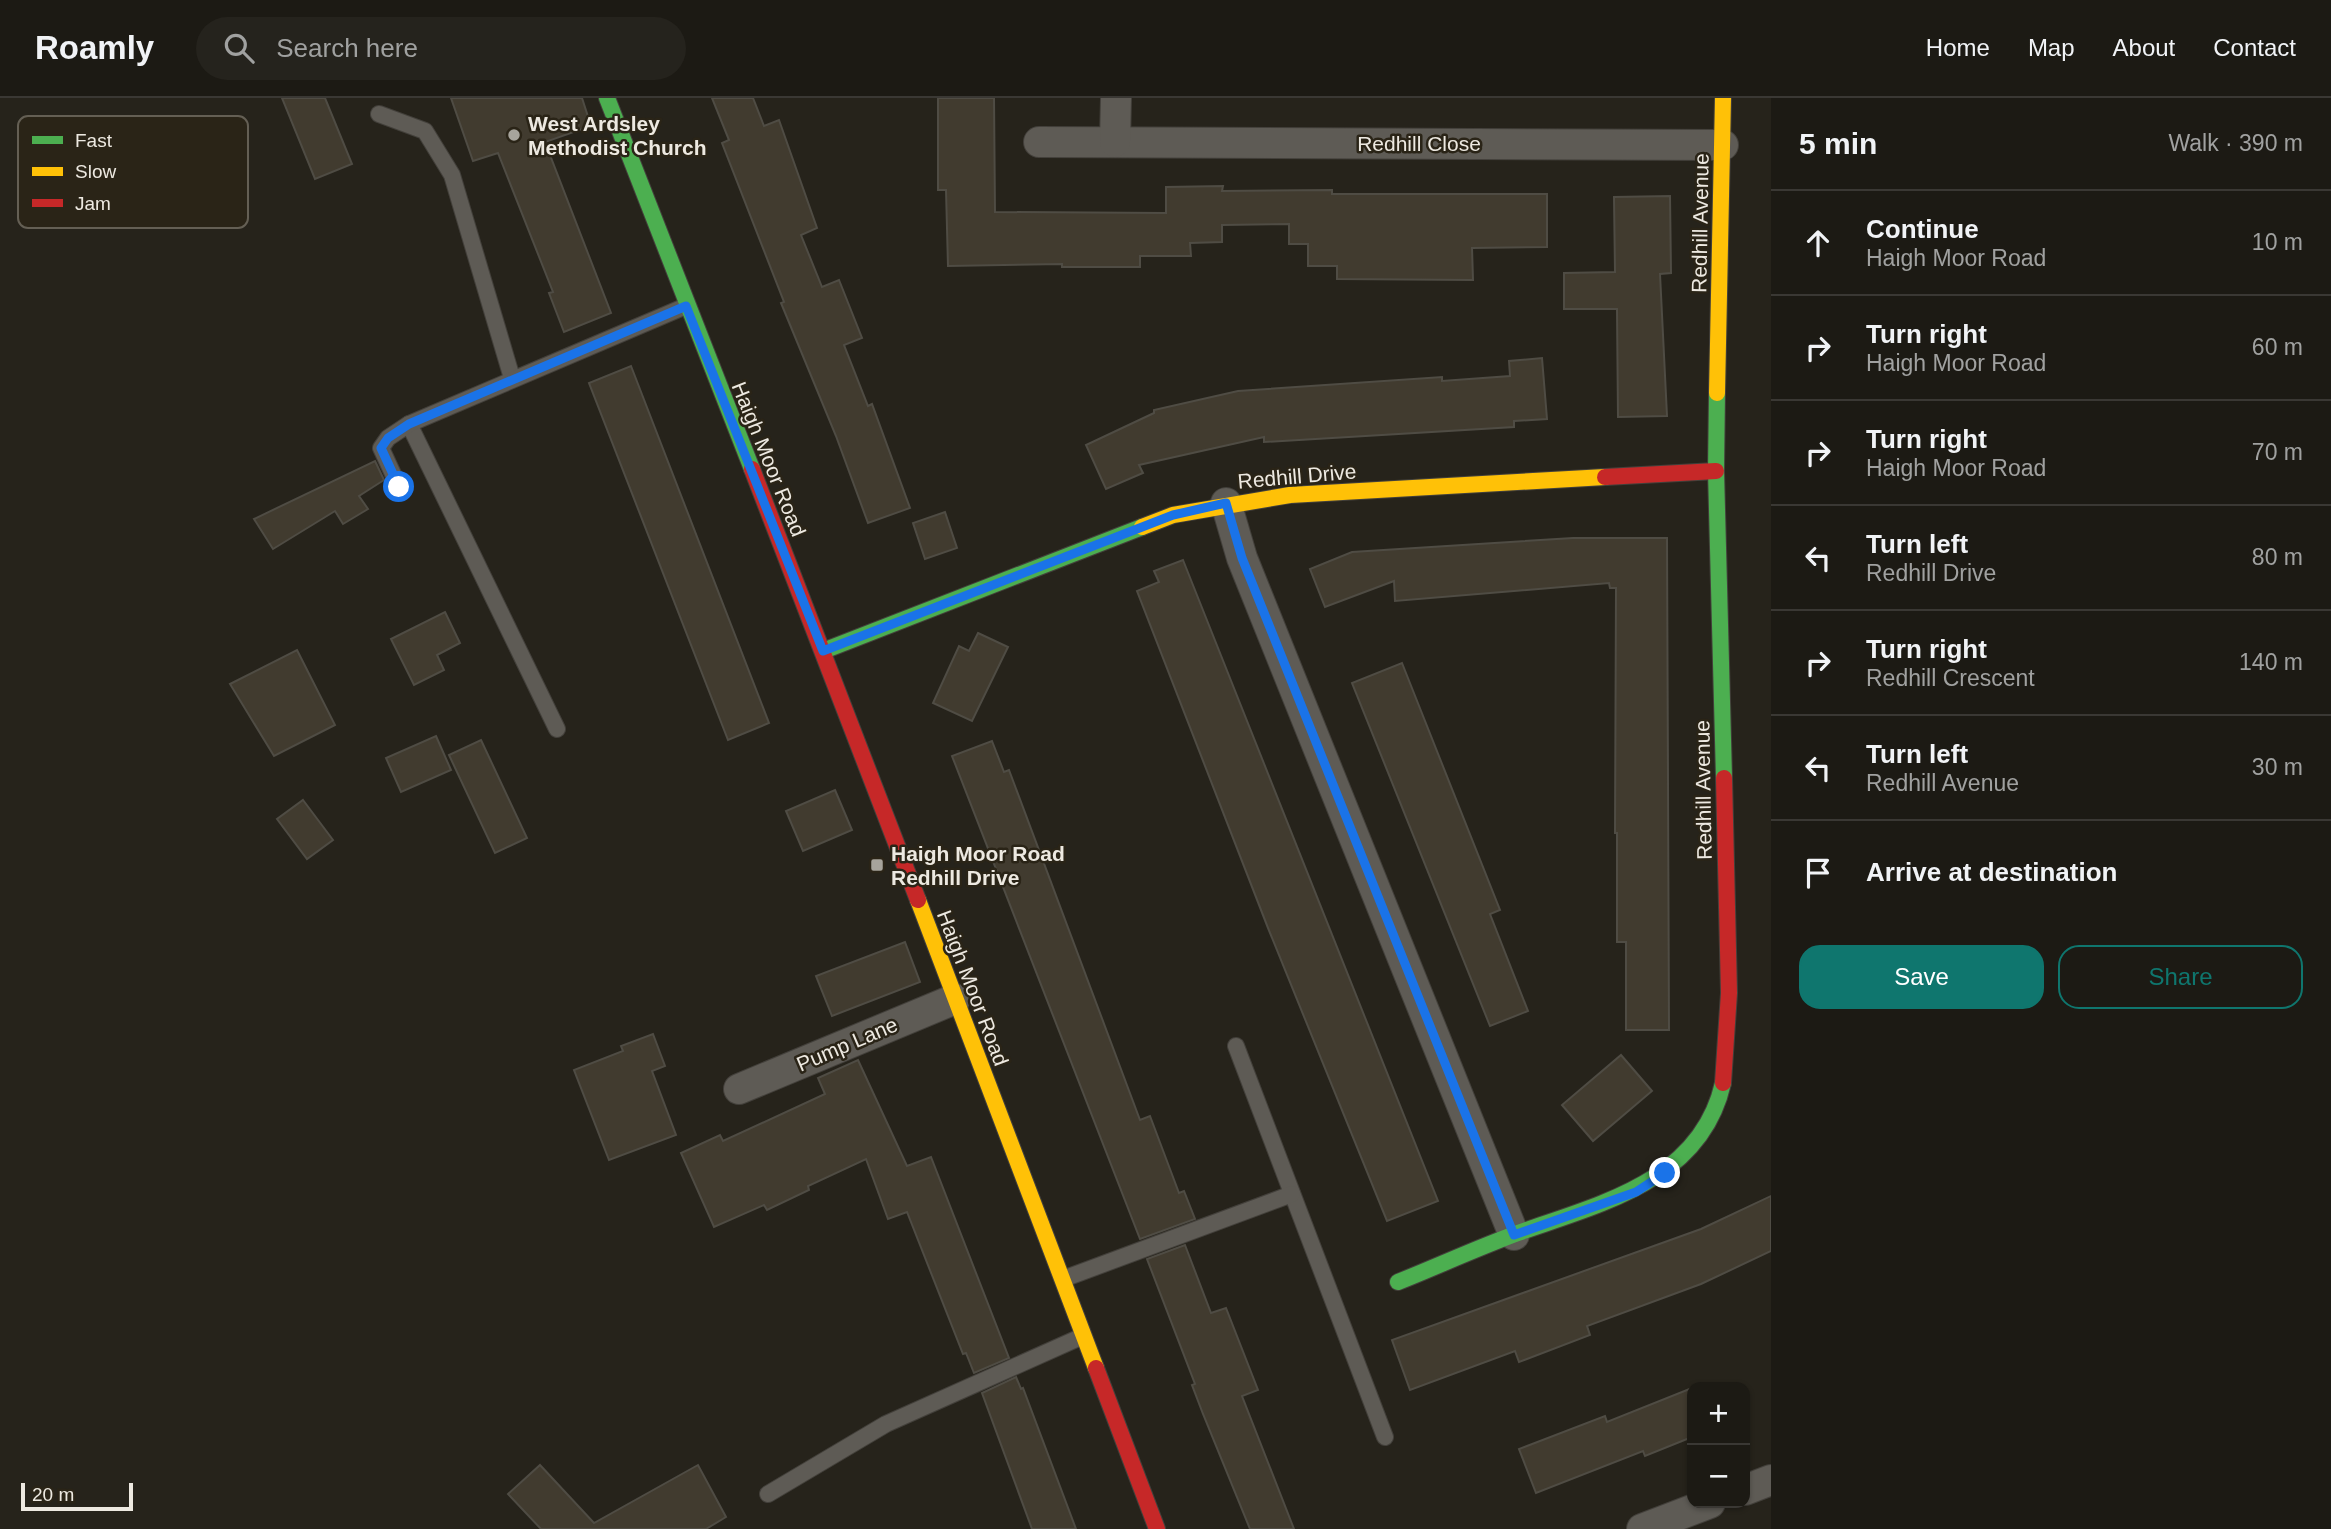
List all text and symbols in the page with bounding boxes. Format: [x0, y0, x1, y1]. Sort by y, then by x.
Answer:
search box [196, 17, 686, 80]
text: Roamly [35, 29, 154, 66]
icon: search [220, 29, 258, 67]
text: Search here [276, 33, 418, 63]
text: Home [1926, 34, 1990, 61]
text: Map [2028, 34, 2075, 61]
text: About [2113, 34, 2175, 61]
text: Contact [2213, 34, 2296, 61]
place label: West Ardsley Methodist Church [528, 112, 707, 159]
legend [18, 116, 248, 228]
marker: West Ardsley Methodist Church [506, 127, 522, 143]
text: 5 min [1799, 127, 1877, 160]
text: Fast [75, 130, 113, 151]
text: Walk · 390 m [2168, 130, 2303, 156]
street label: Redhill Close [1357, 132, 1481, 155]
street label: Redhill Avenue [1687, 153, 1713, 293]
text: Slow [75, 161, 116, 182]
text: Jam [75, 193, 111, 214]
text: Continue [1866, 214, 1979, 244]
icon: ahead [1799, 224, 1837, 262]
text: 10 m [2252, 229, 2303, 255]
text: Haigh Moor Road [1866, 245, 2046, 271]
text: Turn right [1866, 319, 1987, 349]
icon: right [1799, 329, 1837, 367]
text: 60 m [2252, 334, 2303, 360]
text: Haigh Moor Road [1866, 350, 2046, 376]
street label: Haigh Moor Road [728, 378, 810, 540]
text: Turn right [1866, 424, 1987, 454]
icon: right [1799, 434, 1837, 472]
text: 70 m [2252, 439, 2303, 465]
text: Haigh Moor Road [1866, 455, 2046, 481]
street label: Redhill Drive [1237, 459, 1357, 493]
route start [383, 471, 414, 502]
text: Turn left [1866, 529, 1968, 559]
icon: left [1799, 539, 1837, 577]
text: 80 m [2252, 544, 2303, 570]
text: Redhill Drive [1866, 560, 1996, 586]
text: Turn right [1866, 634, 1987, 664]
icon: right [1799, 644, 1837, 682]
text: 140 m [2239, 649, 2303, 675]
text: Redhill Crescent [1866, 665, 2035, 691]
street label: Redhill Avenue [1690, 720, 1716, 860]
text: Turn left [1866, 739, 1968, 769]
icon: left [1799, 749, 1837, 787]
text: 30 m [2252, 754, 2303, 780]
text: Redhill Avenue [1866, 770, 2019, 796]
place label: Haigh Moor Road Redhill Drive [891, 842, 1065, 889]
icon: arrive [1799, 854, 1837, 892]
marker: Haigh Moor Road Redhill Drive [869, 857, 885, 873]
text: Arrive at destination [1866, 857, 2117, 887]
street label: Haigh Moor Road [933, 907, 1013, 1069]
button: Save [1799, 945, 2044, 1009]
button: Share [2058, 945, 2303, 1009]
street label: Pump Lane [793, 1012, 901, 1076]
route end [1649, 1157, 1680, 1188]
map controls [1687, 1382, 1750, 1508]
button: + [1687, 1382, 1750, 1445]
button: − [1687, 1445, 1750, 1508]
scale bar [21, 1480, 133, 1512]
text: 20 m [32, 1484, 74, 1505]

